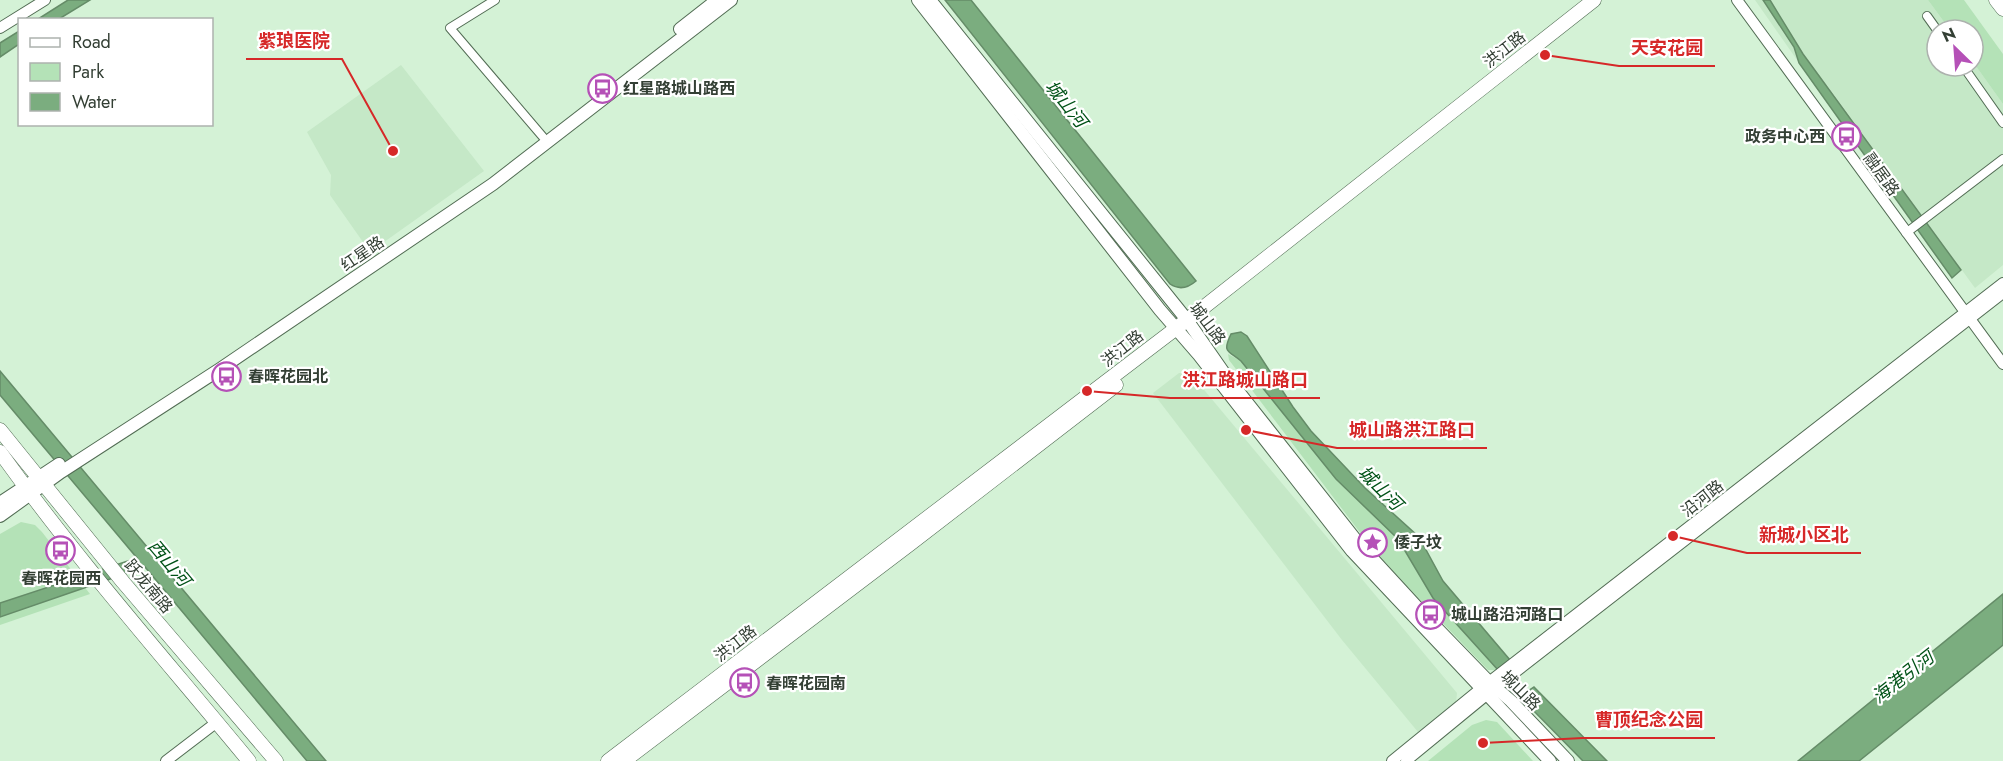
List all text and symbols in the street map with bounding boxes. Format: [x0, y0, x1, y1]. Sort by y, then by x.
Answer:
legend [18, 18, 213, 126]
north arrow [1925, 18, 1985, 78]
text: N [1938, 22, 1959, 48]
callout: 紫琅医院 [246, 23, 342, 59]
street label: 洪江路 [1478, 26, 1530, 73]
text: 紫琅医院 [258, 28, 330, 54]
text: Road [72, 29, 111, 55]
callout: 天安花园 [1619, 30, 1715, 66]
text: 天安花园 [1631, 35, 1703, 61]
text: Park [72, 59, 104, 85]
bus stop icon: 红星路城山路西 [586, 72, 618, 104]
water label: 城山河 [1039, 75, 1095, 135]
place label: 红星路城山路西 [623, 77, 735, 100]
text: Water [72, 89, 117, 115]
bus stop icon: 政务中心西 [1830, 120, 1862, 152]
place label: 政务中心西 [1745, 125, 1825, 148]
street label: 融居路 [1858, 148, 1905, 200]
street label: 红星路 [336, 230, 389, 276]
street label: 城山路 [1184, 297, 1231, 349]
street label: 洪江路 [1096, 325, 1148, 372]
bus stop icon: 春晖花园北 [211, 360, 243, 392]
callout: 洪江路城山路口 [1170, 362, 1320, 398]
place label: 春晖花园北 [248, 365, 328, 388]
text: 洪江路城山路口 [1182, 367, 1308, 393]
callout: 城山路洪江路口 [1337, 412, 1487, 448]
text: 城山路洪江路口 [1349, 417, 1475, 443]
water label: 城山河 [1352, 460, 1410, 518]
street label: 沿河路 [1676, 475, 1728, 522]
callout: 新城小区北 [1747, 517, 1861, 553]
text: 新城小区北 [1759, 522, 1849, 548]
place icon: 倭子坟 [1357, 526, 1389, 558]
place label: 倭子坟 [1394, 531, 1442, 554]
bus stop icon: 春晖花园西 [45, 534, 77, 566]
water label: 西山河 [142, 534, 198, 594]
street label: 跃龙南路 [119, 554, 178, 618]
place label: 春晖花园西 [21, 567, 101, 590]
bus stop icon: 城山路沿河路口 [1414, 598, 1446, 630]
place label: 城山路沿河路口 [1451, 603, 1563, 626]
street label: 洪江路 [709, 620, 761, 667]
water label: 海港引河 [1867, 643, 1942, 709]
street label: 城山路 [1496, 665, 1546, 715]
bus stop icon: 春晖花园南 [729, 667, 761, 699]
place label: 春晖花园南 [766, 672, 846, 695]
callout: 曹顶纪念公园 [1583, 702, 1715, 738]
text: 曹顶纪念公园 [1595, 707, 1703, 733]

